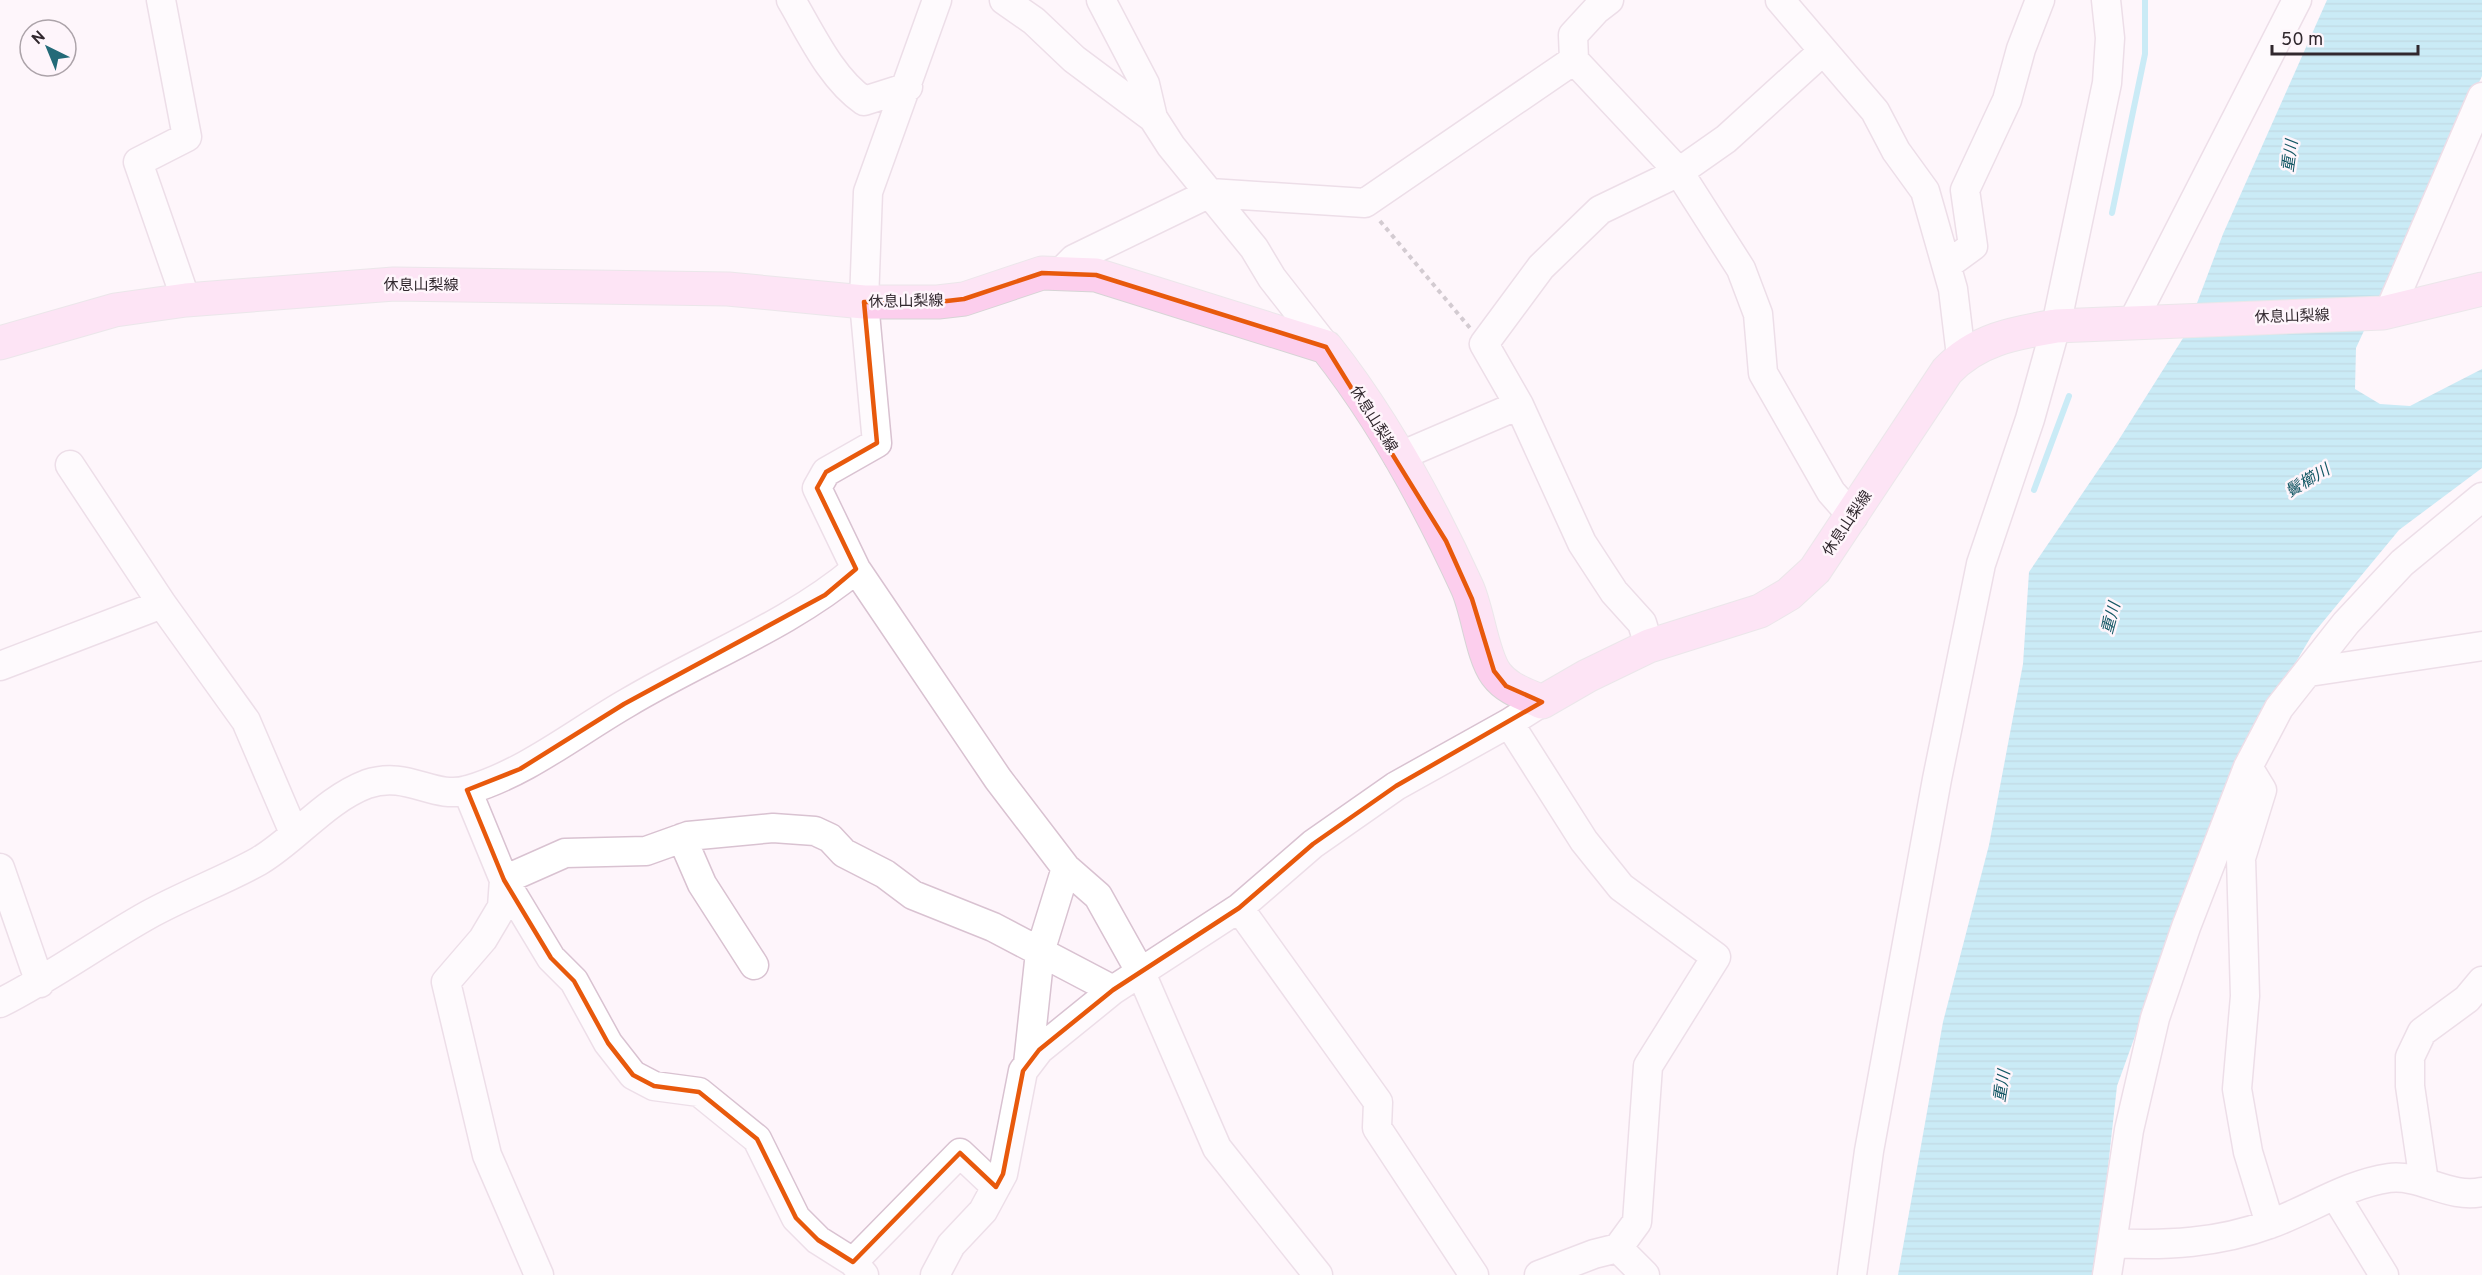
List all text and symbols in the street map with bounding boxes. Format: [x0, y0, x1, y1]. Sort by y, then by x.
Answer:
north arrow [18, 18, 78, 78]
scale bar [2272, 18, 2418, 56]
text: N [28, 27, 50, 50]
text: 50 m [2281, 29, 2323, 52]
water label: 重川 [2279, 137, 2303, 174]
street label: 休息山梨線 [383, 276, 459, 296]
street label: 休息山梨線 [868, 291, 944, 313]
street label: 休息山梨線 [2254, 306, 2330, 328]
street label: 休息山梨線 [1345, 382, 1402, 457]
water label: 鬢櫛川 [2282, 460, 2335, 503]
street label: 休息山梨線 [1819, 487, 1877, 560]
water label: 重川 [2098, 599, 2126, 637]
water label: 重川 [1991, 1067, 2016, 1104]

